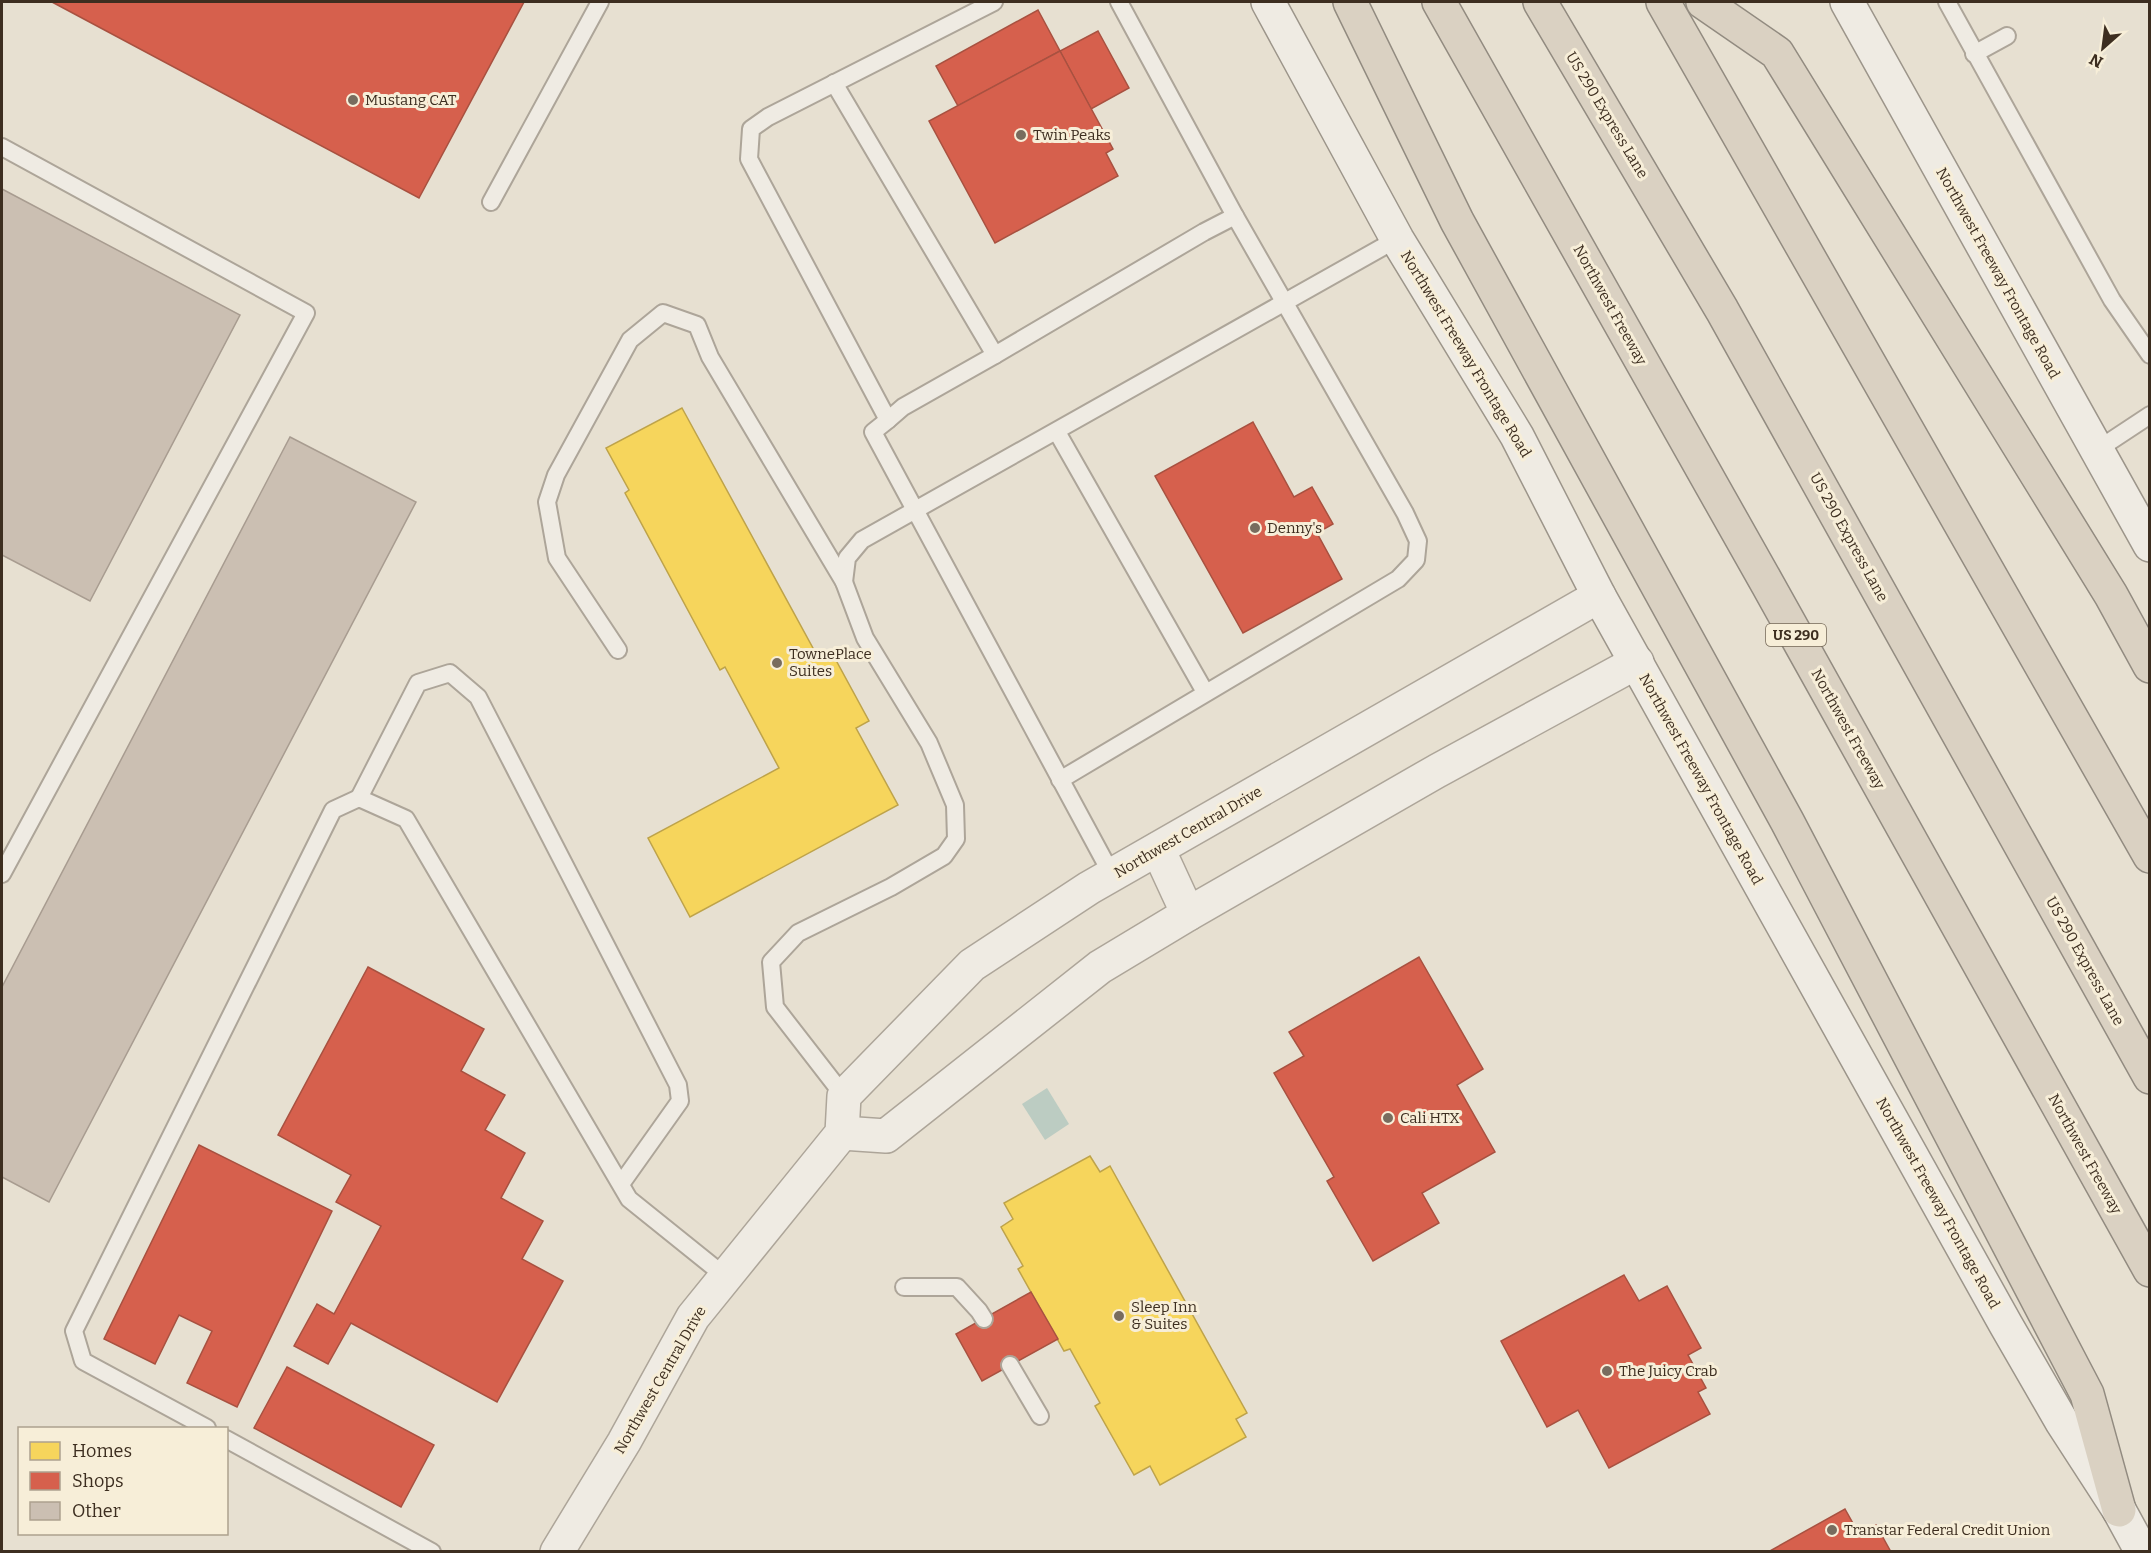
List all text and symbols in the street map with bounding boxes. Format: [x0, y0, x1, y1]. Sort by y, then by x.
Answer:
north arrow [2073, 18, 2133, 78]
street label: US 290 Express Lane [1562, 48, 1652, 182]
text: N [2086, 50, 2106, 72]
place label: Mustang CAT [365, 91, 457, 109]
marker: Mustang CAT [346, 93, 360, 107]
place label: Twin Peaks [1033, 126, 1111, 144]
marker: Twin Peaks [1014, 128, 1028, 142]
street label: Northwest Freeway Frontage Road [1932, 164, 2064, 382]
street label: Northwest Freeway [1569, 242, 1651, 368]
street label: Northwest Freeway Frontage Road [1397, 247, 1535, 461]
street label: US 290 Express Lane [1806, 469, 1892, 605]
place label: Denny's [1267, 519, 1322, 537]
marker: Denny's [1248, 521, 1262, 535]
road number: US 290 [1766, 624, 1826, 646]
place label: TownePlace Suites [789, 645, 872, 680]
marker: TownePlace Suites [770, 656, 784, 670]
street label: Northwest Freeway [1807, 666, 1889, 792]
street label: Northwest Freeway Frontage Road [1635, 670, 1767, 888]
street label: Northwest Central Drive [1111, 782, 1265, 882]
street label: US 290 Express Lane [2042, 893, 2128, 1029]
street label: Northwest Freeway [2044, 1091, 2126, 1217]
street label: Northwest Freeway Frontage Road [1872, 1094, 2004, 1312]
place label: Cali HTX [1400, 1109, 1460, 1127]
marker: Cali HTX [1381, 1111, 1395, 1125]
place label: Sleep Inn & Suites [1131, 1298, 1197, 1333]
street label: Northwest Central Drive [610, 1303, 710, 1457]
marker: Sleep Inn & Suites [1112, 1309, 1126, 1323]
place label: The Juicy Crab [1619, 1362, 1717, 1380]
marker: The Juicy Crab [1600, 1364, 1614, 1378]
legend [18, 1427, 228, 1535]
text: Homes [72, 1440, 132, 1462]
text: Shops [72, 1470, 124, 1492]
text: Other [72, 1500, 121, 1522]
place label: Transtar Federal Credit Union [1844, 1521, 2051, 1539]
marker: Transtar Federal Credit Union [1825, 1523, 1839, 1537]

